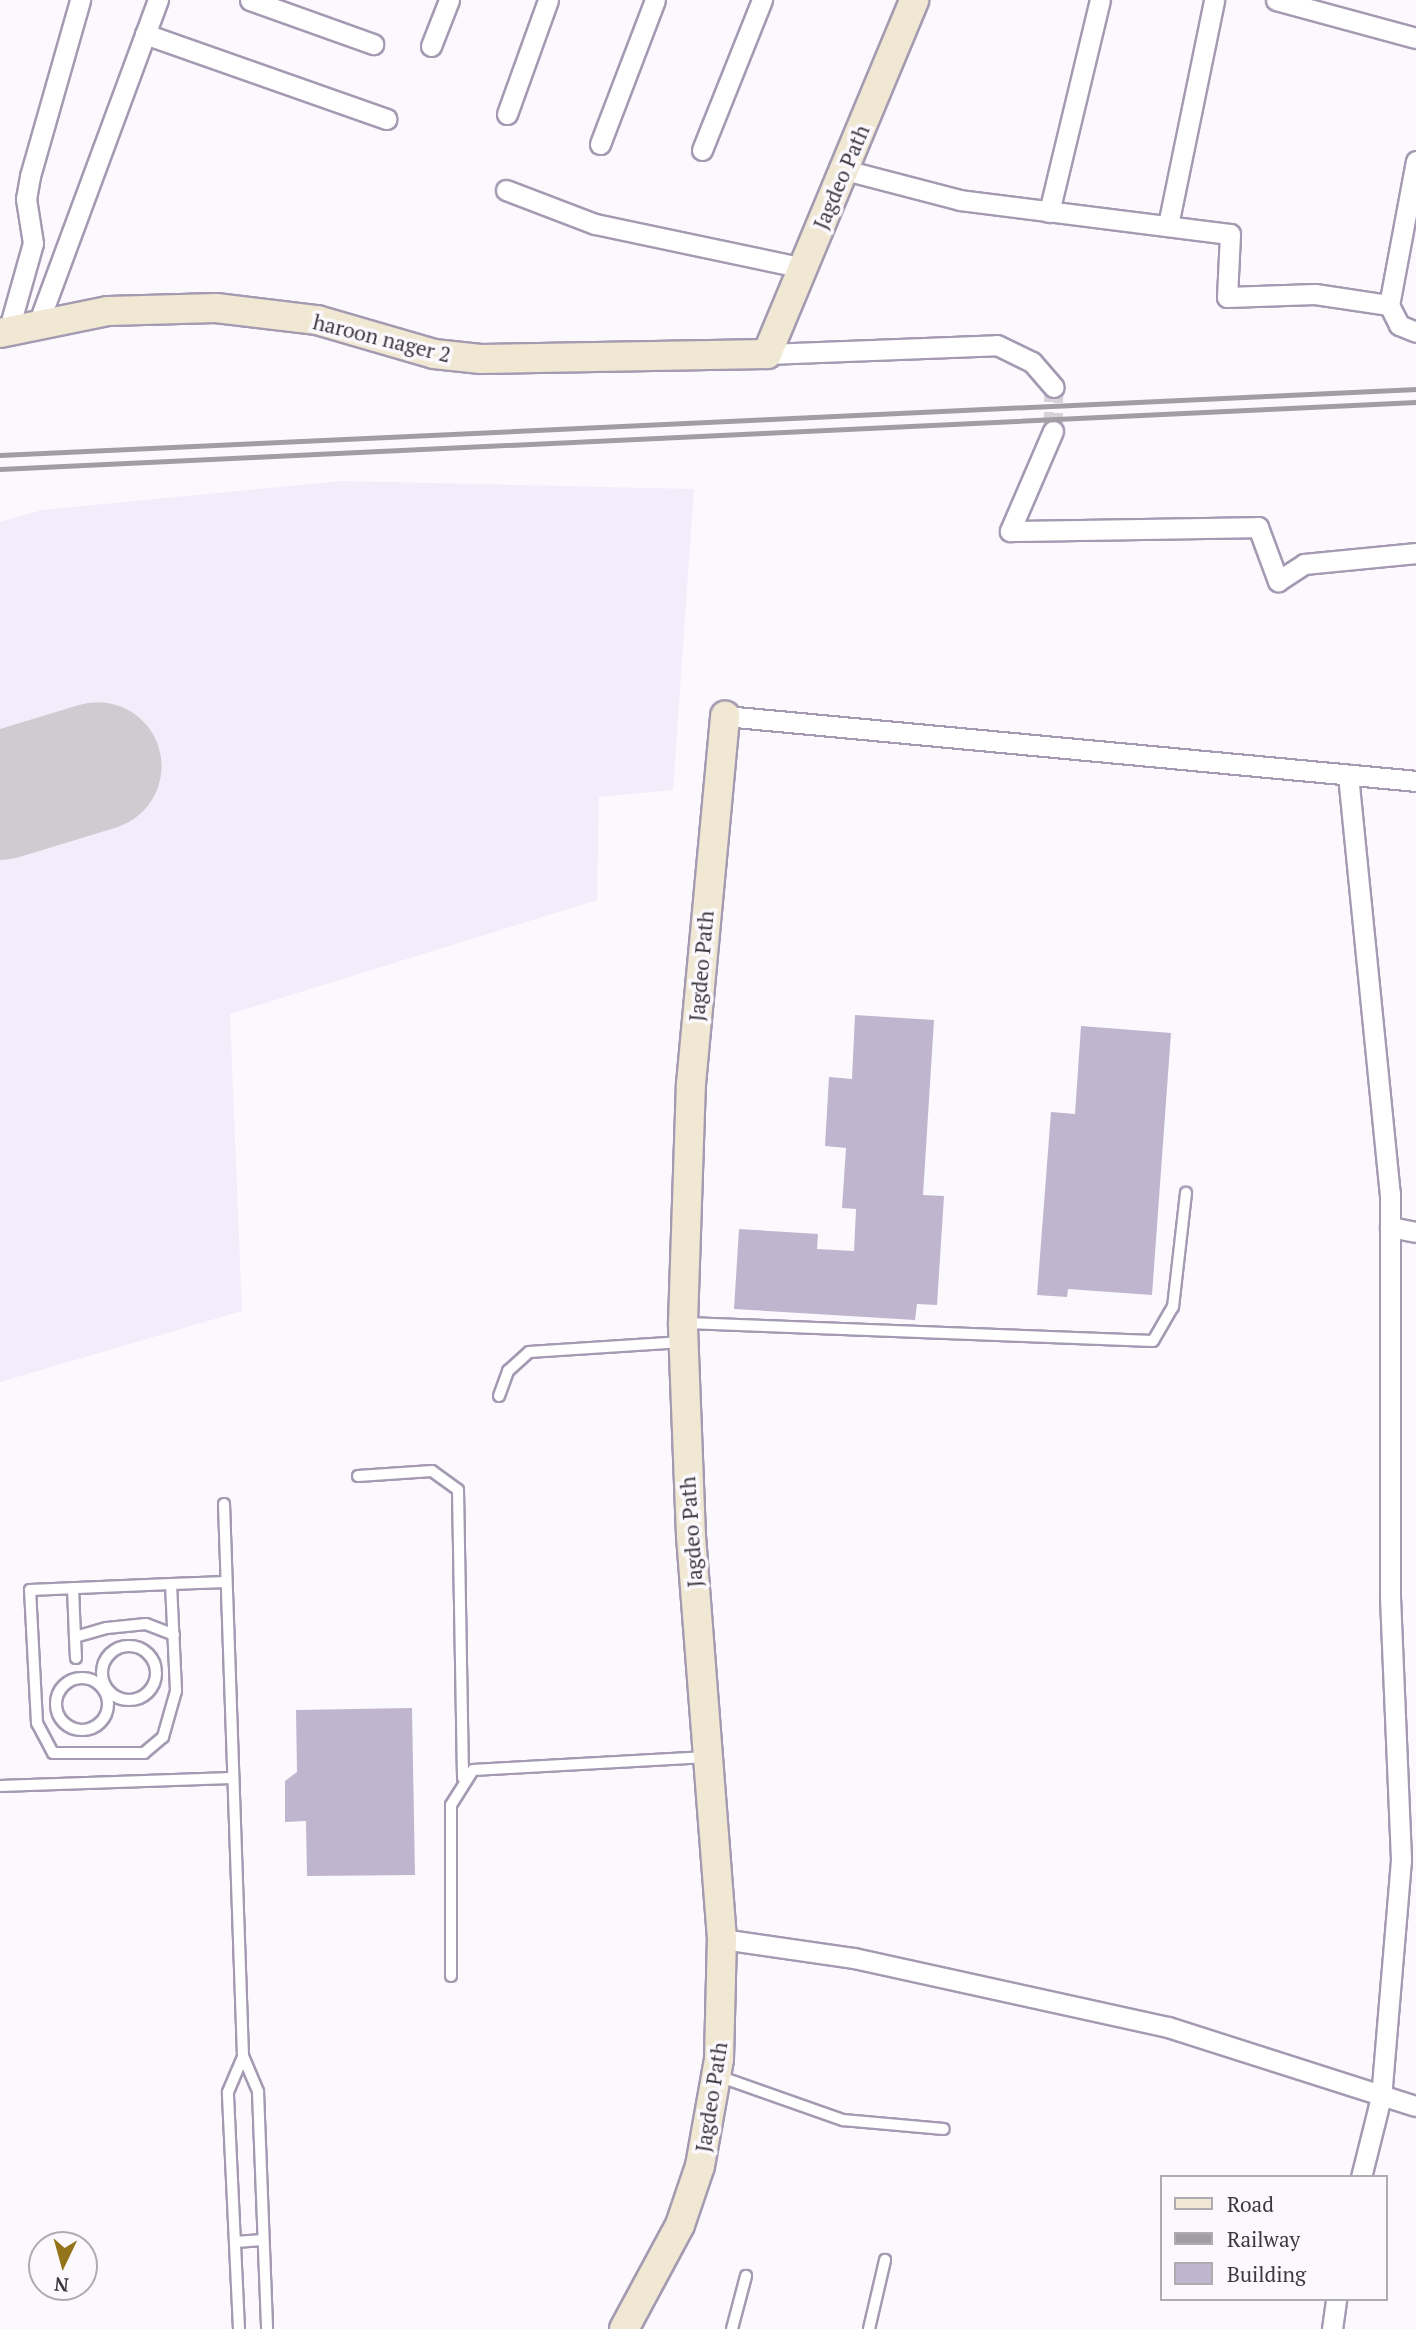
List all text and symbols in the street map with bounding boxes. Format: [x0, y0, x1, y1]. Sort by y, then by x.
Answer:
street label: Jagdeo Path [808, 121, 874, 233]
street label: haroon nager 2 [311, 309, 453, 367]
street label: Jagdeo Path [684, 910, 718, 1022]
street label: Jagdeo Path [675, 1476, 707, 1588]
street label: Jagdeo Path [690, 2040, 732, 2154]
legend [1160, 2175, 1388, 2301]
text: Road [1227, 2190, 1274, 2218]
text: Railway [1227, 2225, 1300, 2253]
north arrow [28, 2231, 98, 2301]
text: Building [1227, 2260, 1306, 2288]
text: N [53, 2272, 70, 2299]

